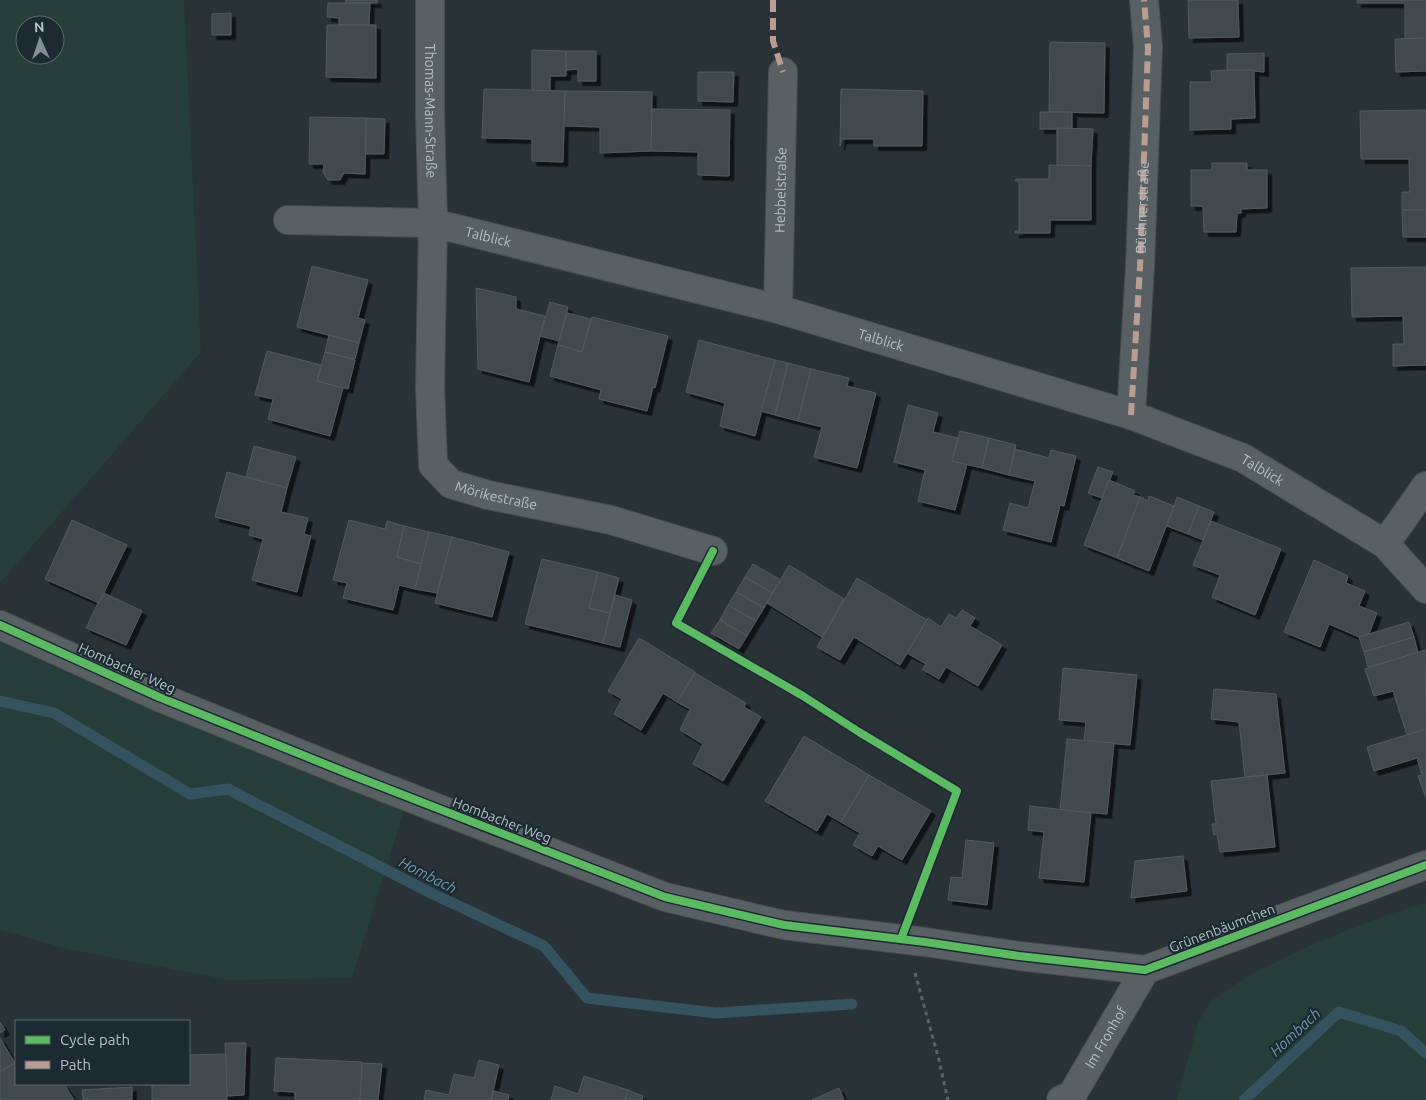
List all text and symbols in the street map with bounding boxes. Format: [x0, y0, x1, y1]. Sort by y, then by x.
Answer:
north arrow [15, 15, 65, 65]
text: N [34, 19, 45, 35]
street label: Thomas-Mann-Straße [422, 44, 440, 178]
street label: Hebbelstraße [772, 147, 789, 233]
street label: Büchnerstraße [1132, 161, 1152, 254]
street label: Talblick [464, 223, 513, 250]
street label: Talblick [856, 325, 906, 354]
street label: Talblick [1238, 451, 1287, 489]
street label: Mörikestraße [453, 478, 539, 513]
street label: Hombacher Weg [76, 639, 178, 697]
street label: Hombacher Weg [450, 794, 554, 846]
water label: Hombach [396, 853, 460, 897]
street label: Grünenbäumchen [1167, 900, 1277, 956]
street label: Im Fronhof [1081, 1003, 1130, 1071]
water label: Hombach [1266, 1005, 1324, 1059]
legend [15, 1020, 190, 1085]
text: Cycle path [60, 1031, 130, 1048]
text: Path [60, 1056, 91, 1073]

